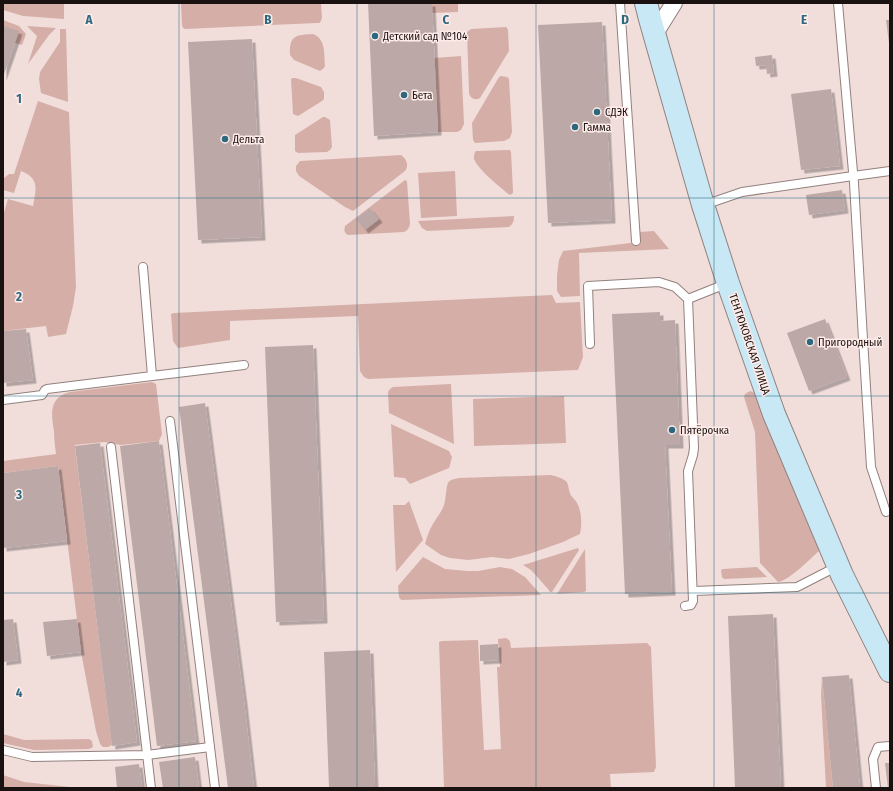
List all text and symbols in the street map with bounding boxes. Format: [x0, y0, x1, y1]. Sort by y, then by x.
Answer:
text: A [84, 12, 93, 27]
text: B [264, 12, 272, 27]
text: C [443, 12, 450, 27]
text: D [621, 12, 629, 27]
text: E [801, 12, 807, 27]
place label: Детский сад №104 [382, 30, 468, 43]
marker: Детский сад №104 [370, 31, 380, 41]
place label: Бета [412, 89, 432, 102]
marker: Бета [399, 90, 409, 100]
text: 1 [16, 91, 22, 106]
place label: СДЭК [605, 106, 628, 119]
marker: СДЭК [592, 107, 602, 117]
place label: Гамма [583, 121, 611, 134]
marker: Гамма [570, 122, 580, 132]
place label: Дельта [232, 133, 264, 146]
marker: Дельта [220, 134, 230, 144]
text: 2 [15, 289, 22, 304]
street label: ТЕНТЮКОВСКАЯ УЛИЦА [726, 292, 773, 397]
place label: Пригородный [818, 336, 882, 349]
marker: Пригородный [805, 337, 815, 347]
place label: Пятёрочка [680, 424, 729, 437]
marker: Пятёрочка [667, 425, 677, 435]
text: 3 [15, 487, 22, 502]
text: 4 [16, 685, 23, 700]

